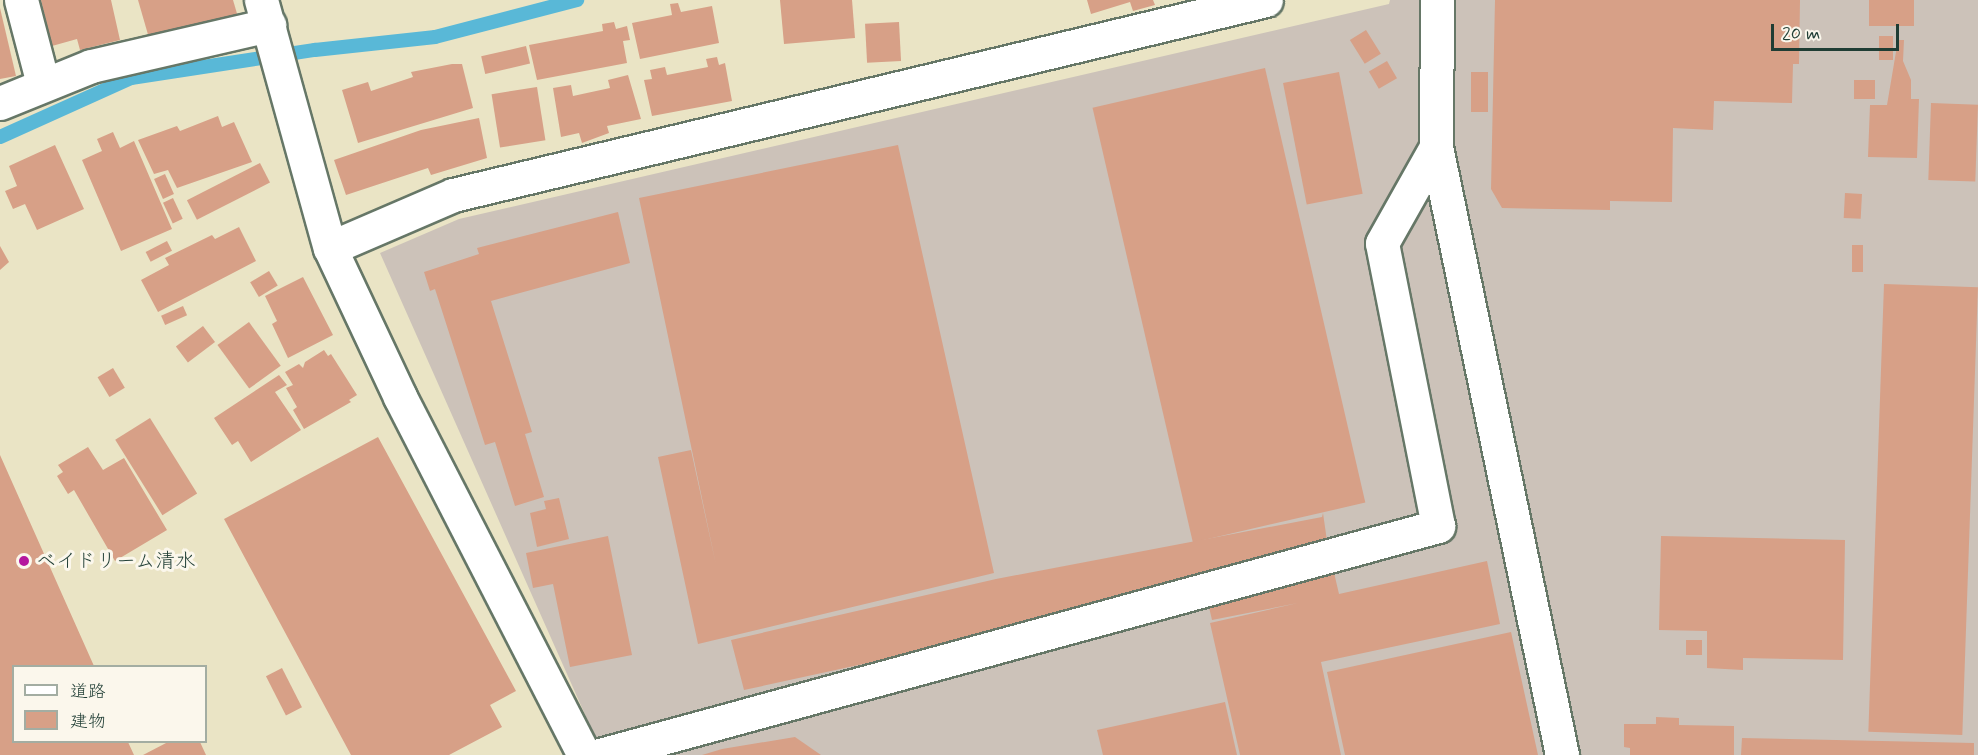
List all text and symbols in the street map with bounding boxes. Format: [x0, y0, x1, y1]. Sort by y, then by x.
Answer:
scale bar [1774, 12, 1902, 50]
text: 20 m [1782, 22, 1820, 46]
place label: ベイドリーム清水 [36, 549, 196, 573]
marker: ベイドリーム清水 [17, 554, 31, 568]
legend [12, 665, 207, 743]
text: 道路 [70, 680, 106, 704]
text: 建物 [70, 710, 106, 734]

